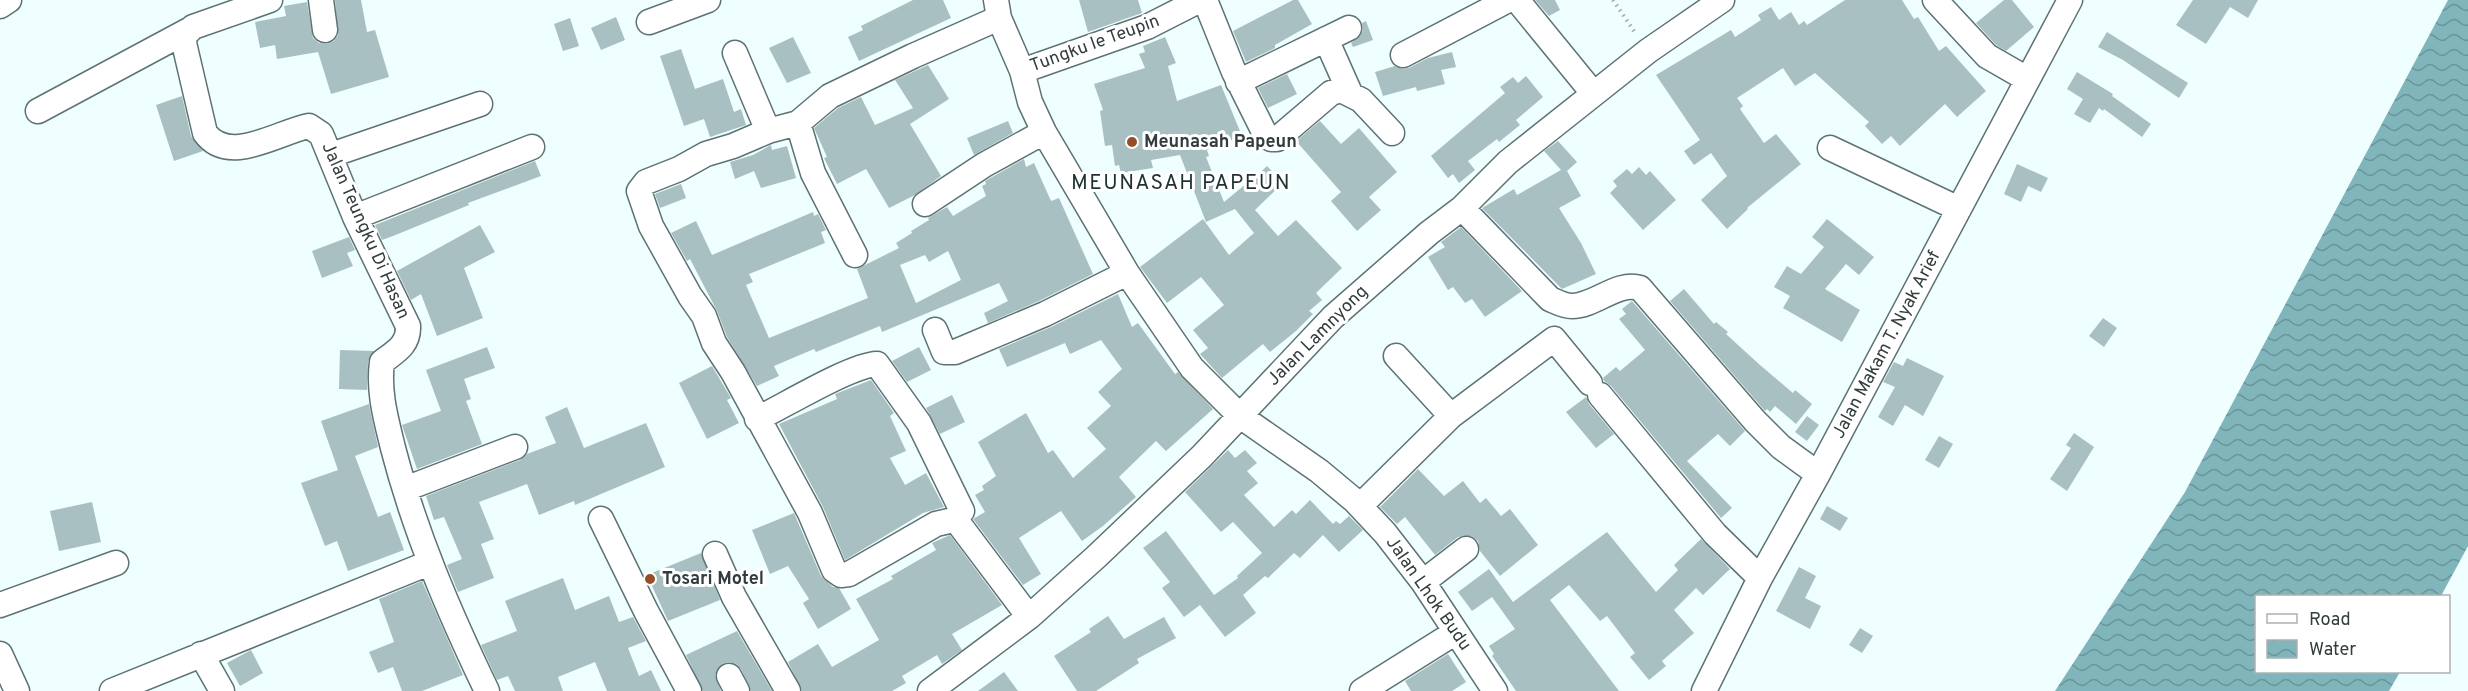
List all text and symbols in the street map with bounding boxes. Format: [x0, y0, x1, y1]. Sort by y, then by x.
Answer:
street label: Tungku Ie Teupin [1027, 10, 1163, 78]
place label: Meunasah Papeun [1144, 131, 1297, 154]
marker: Meunasah Papeun [1125, 135, 1139, 149]
street label: Jalan Teungku Di Hasan [316, 139, 414, 323]
district label: MEUNASAH PAPEUN [1071, 170, 1291, 197]
street label: Jalan Makam T. Nyak Arief [1828, 247, 1946, 443]
street label: Jalan Lamnyong [1263, 281, 1373, 391]
street label: Jalan Lhok Budu [1380, 532, 1476, 656]
place label: Tosari Motel [662, 568, 764, 591]
marker: Tosari Motel [643, 572, 657, 586]
legend [2255, 595, 2450, 673]
text: Road [2309, 609, 2351, 632]
text: Water [2309, 639, 2356, 662]

